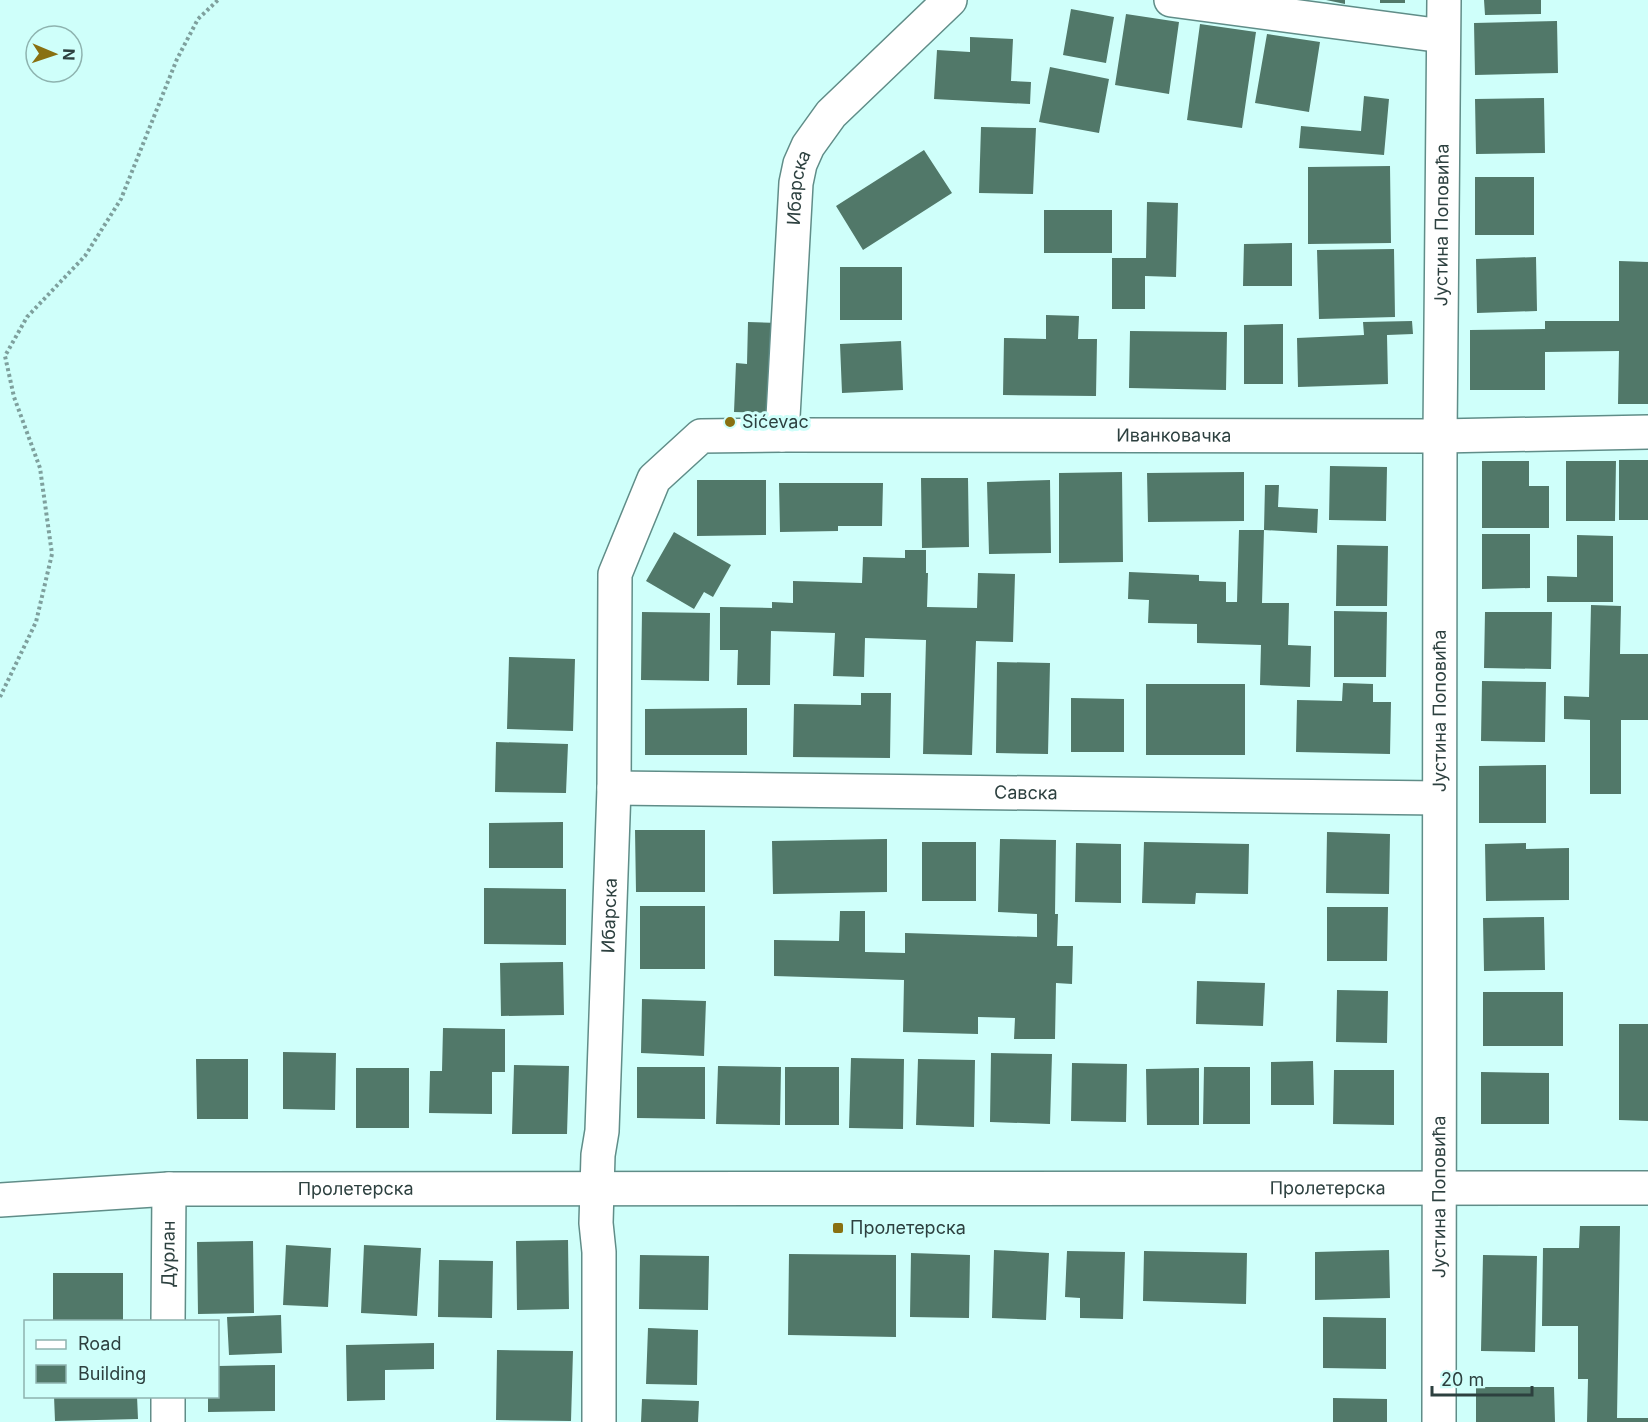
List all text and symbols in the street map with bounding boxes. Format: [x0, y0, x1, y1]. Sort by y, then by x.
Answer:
north arrow [24, 24, 84, 84]
text: N [59, 48, 79, 61]
street label: Јустина Поповића [1430, 144, 1453, 306]
street label: Ибарска [783, 147, 815, 226]
place label: Sićevac [742, 411, 809, 432]
marker: Sićevac [723, 415, 737, 429]
street label: Иванковачка [1116, 425, 1231, 446]
street label: Јустина Поповића [1429, 630, 1450, 792]
street label: Савска [994, 782, 1058, 803]
street label: Ибарска [597, 878, 621, 954]
street label: Јустина Поповића [1428, 1116, 1449, 1278]
street label: Пролетерска [1270, 1177, 1386, 1198]
street label: Пролетерска [298, 1178, 414, 1199]
place label: Пролетерска [850, 1217, 966, 1238]
street label: Дурлан [157, 1220, 179, 1288]
marker: Пролетерска [831, 1221, 845, 1235]
legend [24, 1320, 219, 1398]
text: Road [78, 1333, 121, 1354]
scale bar [1432, 1359, 1532, 1397]
text: Building [78, 1363, 146, 1384]
text: 20 m [1441, 1369, 1484, 1390]

